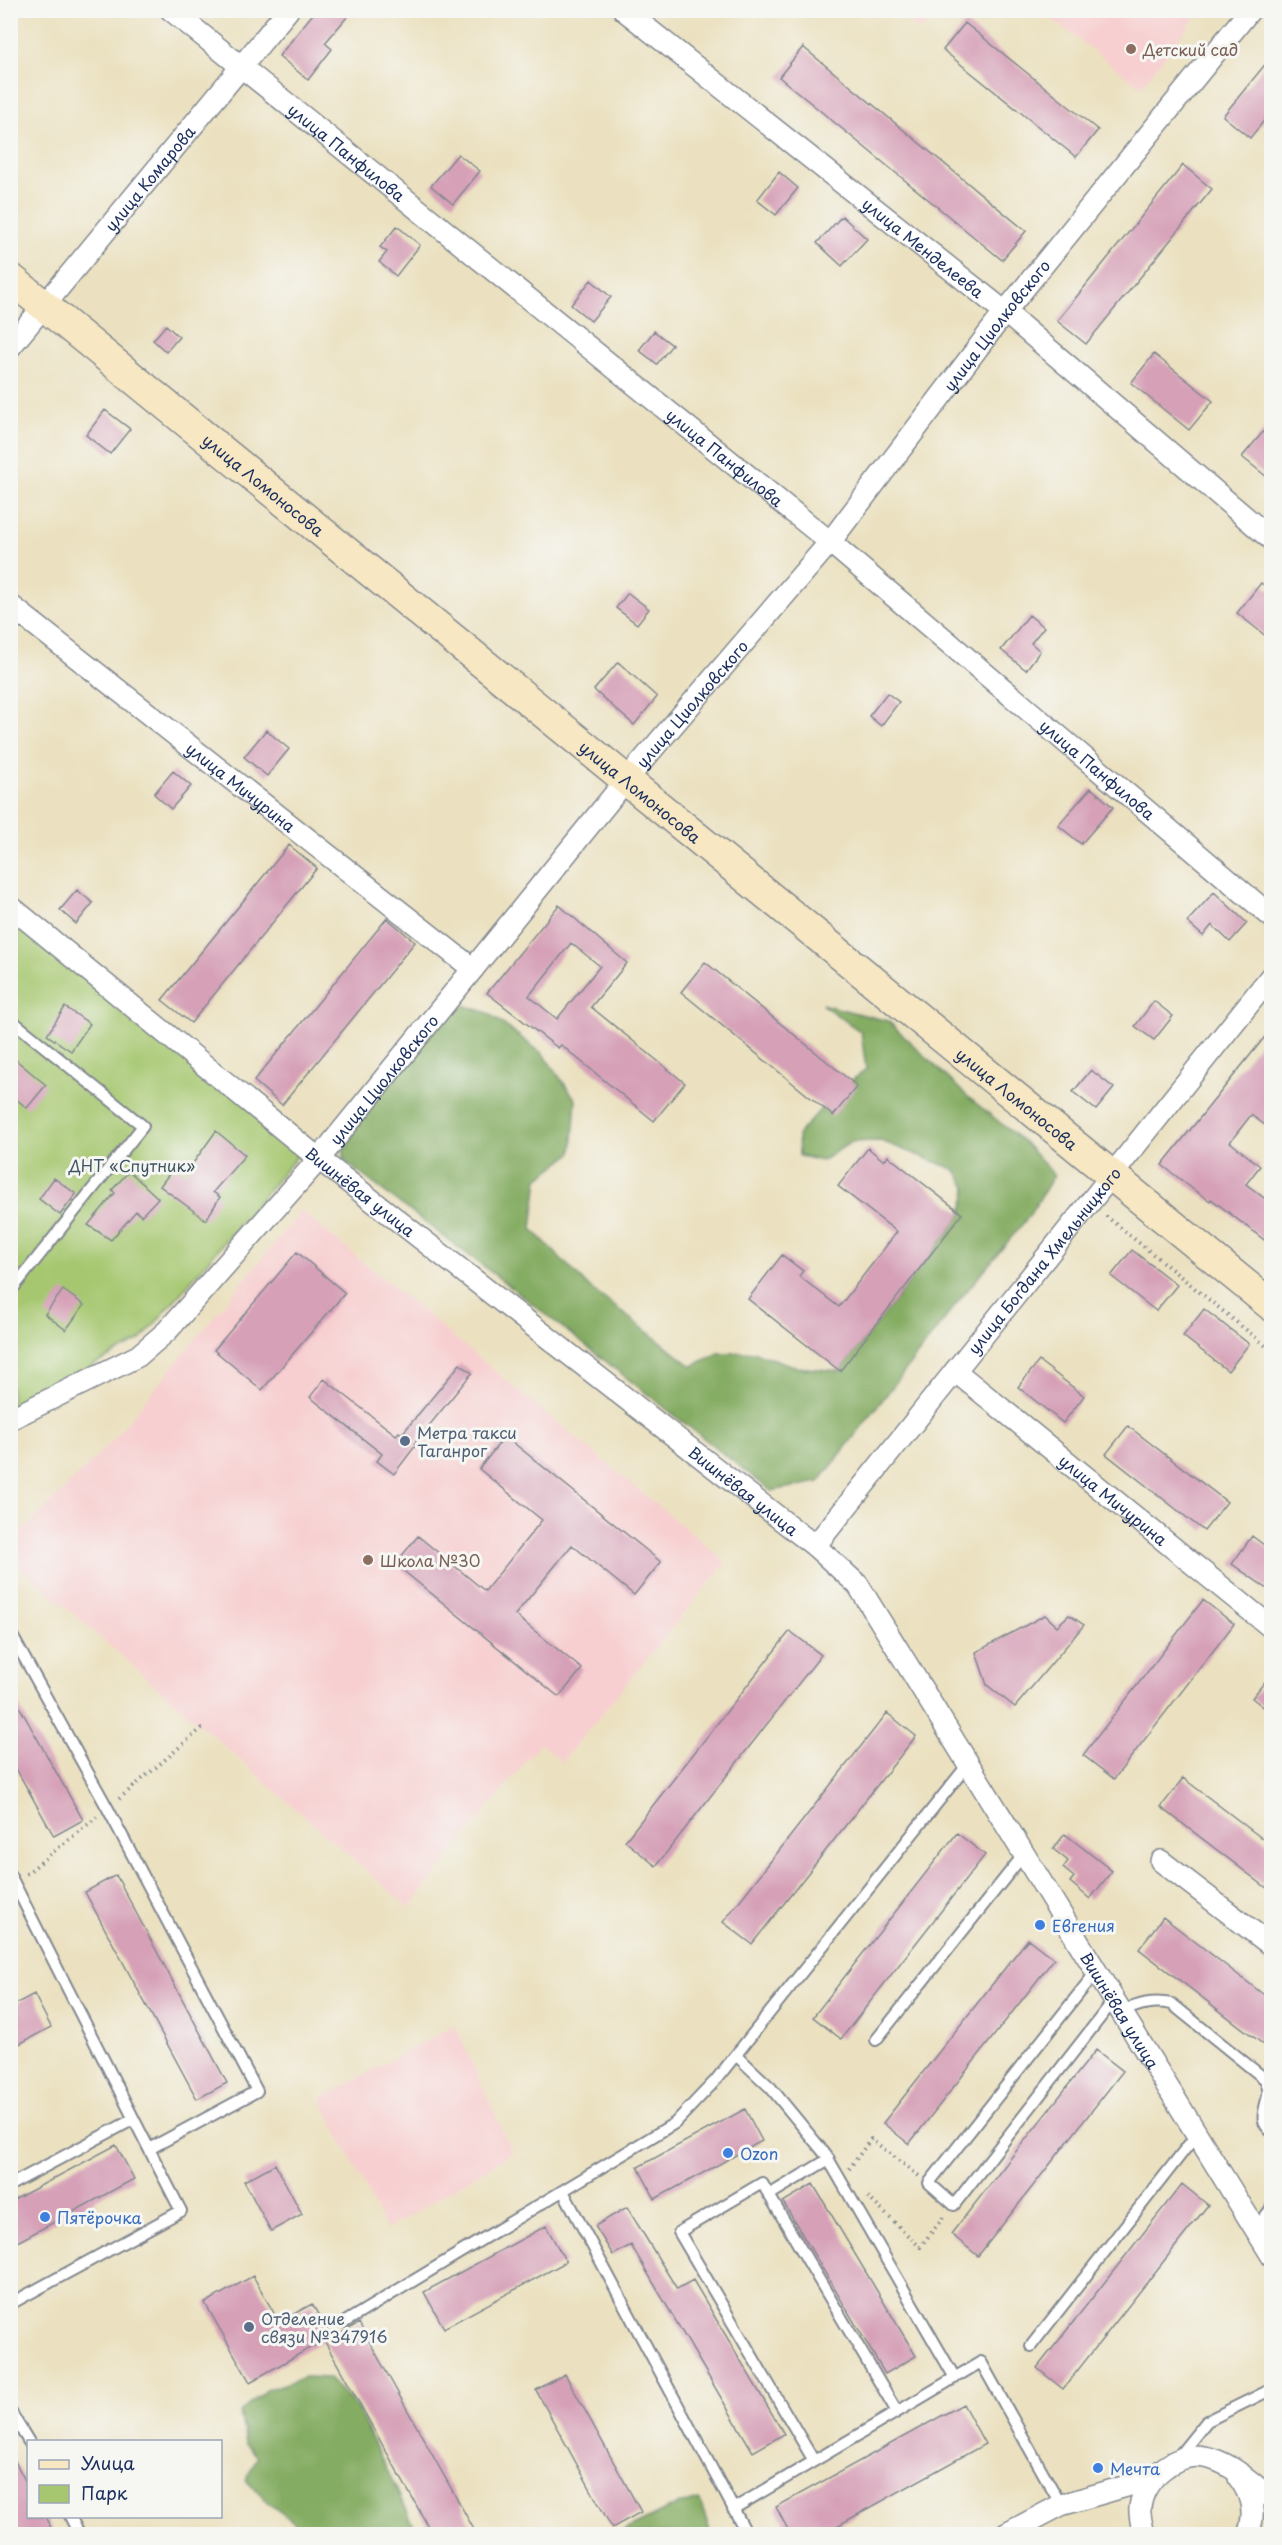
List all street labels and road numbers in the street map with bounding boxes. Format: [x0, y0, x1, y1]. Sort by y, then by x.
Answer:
street label: улица Панфилова [283, 97, 411, 207]
street label: улица Комарова [98, 120, 200, 236]
street label: улица Менделеева [857, 191, 989, 303]
street label: улица Циолковского [937, 254, 1055, 396]
street label: улица Панфилова [661, 403, 789, 512]
street label: улица Ломоносова [197, 428, 330, 541]
street label: улица Циолковского [630, 634, 753, 773]
street label: улица Панфилова [1035, 713, 1161, 825]
street label: улица Ломоносова [574, 735, 706, 848]
street label: улица Мичурина [181, 736, 301, 837]
street label: улица Циолковского [323, 1009, 444, 1150]
street label: улица Ломоносова [951, 1041, 1083, 1155]
street label: Вишнёвая улица [301, 1141, 420, 1242]
street label: улица Богдана Хмельницкого [961, 1162, 1126, 1359]
street label: Вишнёвая улица [684, 1440, 804, 1541]
street label: улица Мичурина [1054, 1448, 1173, 1551]
street label: Вишнёвая улица [1075, 1947, 1165, 2073]

